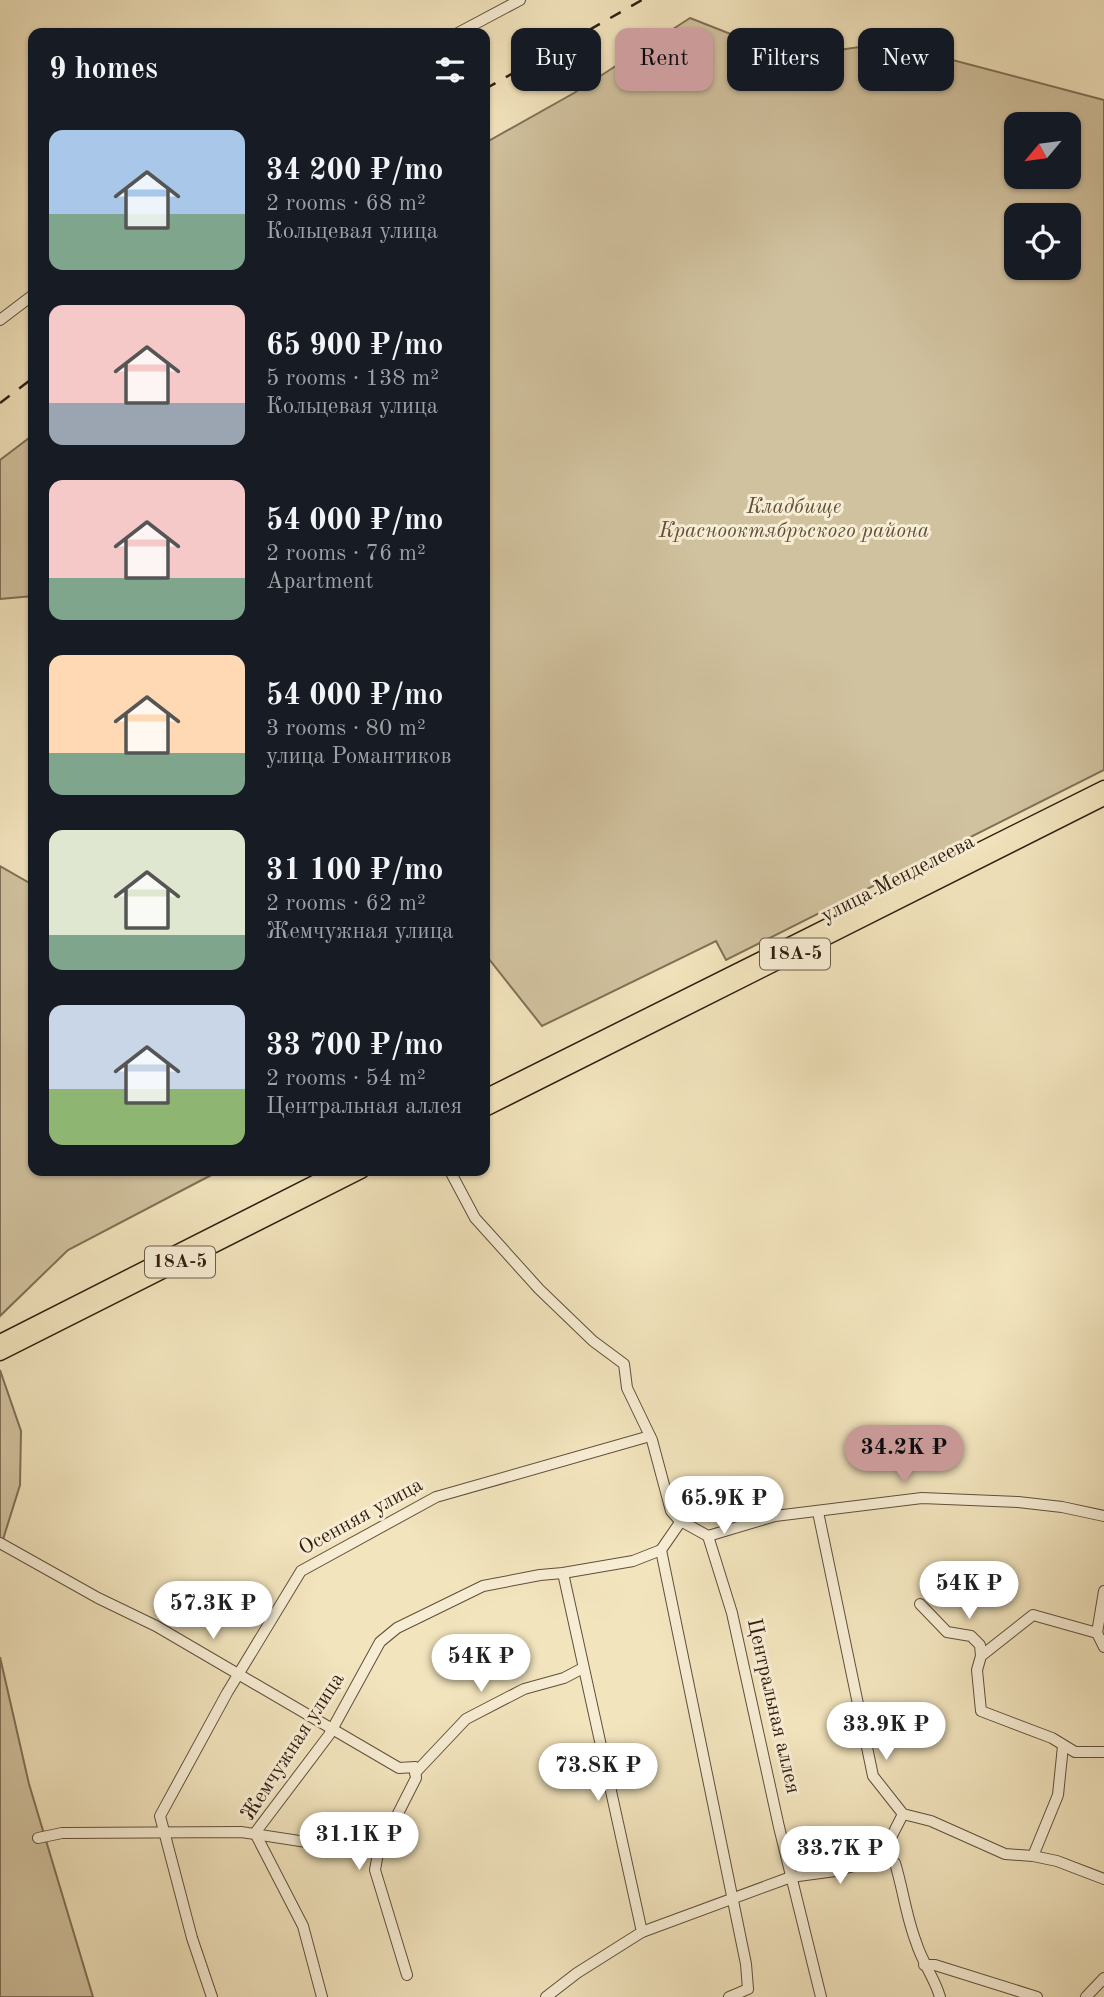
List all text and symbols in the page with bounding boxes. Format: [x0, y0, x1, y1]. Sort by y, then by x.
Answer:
chip: Buy [511, 28, 601, 91]
chip: Rent [615, 28, 713, 91]
chip: Filters [727, 28, 844, 91]
chip: New [858, 28, 954, 91]
icon: filters [431, 51, 469, 89]
text: 9 homes [49, 55, 158, 85]
north arrow [1004, 112, 1082, 189]
map controls [1004, 112, 1081, 280]
text: 34 200 ₽/mo [266, 156, 443, 186]
icon: home [105, 158, 189, 242]
text: 2 rooms · 68 m² [266, 192, 426, 215]
button: locate [1004, 203, 1081, 280]
text: Кольцевая улица [266, 220, 438, 243]
text: 65 900 ₽/mo [266, 331, 443, 361]
icon: home [105, 333, 189, 417]
text: 5 rooms · 138 m² [266, 367, 439, 390]
text: Кольцевая улица [266, 395, 438, 418]
park label: Кладбище Краснооктябрьского района [658, 497, 929, 542]
text: 54 000 ₽/mo [266, 506, 443, 536]
icon: home [105, 508, 189, 592]
text: 2 rooms · 76 m² [266, 542, 426, 565]
text: Apartment [266, 570, 374, 593]
text: 54 000 ₽/mo [266, 681, 443, 711]
icon: home [105, 683, 189, 767]
text: 3 rooms · 80 m² [266, 717, 426, 740]
text: улица Романтиков [266, 745, 451, 768]
street label: улица Менделеева [818, 831, 978, 927]
text: 31 100 ₽/mo [266, 856, 443, 886]
icon: home [105, 858, 189, 942]
text: 2 rooms · 62 m² [266, 892, 426, 915]
text: Жемчужная улица [266, 920, 454, 943]
road number: 18А-5 [760, 938, 830, 970]
text: 33 700 ₽/mo [266, 1031, 443, 1061]
icon: home [105, 1033, 189, 1117]
text: 2 rooms · 54 m² [266, 1067, 426, 1090]
text: Центральная аллея [266, 1095, 462, 1118]
road number: 18А-5 [145, 1246, 215, 1278]
pin: 34.2K ₽ [839, 1426, 969, 1485]
text: 34.2K ₽ [861, 1436, 947, 1459]
street label: Осенняя улица [296, 1474, 426, 1560]
pin: 65.9K ₽ [659, 1476, 789, 1536]
text: 65.9K ₽ [681, 1487, 767, 1510]
pin: 54K ₽ [920, 1562, 1018, 1621]
text: 54K ₽ [936, 1572, 1002, 1595]
pin: 57.3K ₽ [148, 1582, 278, 1641]
text: 57.3K ₽ [170, 1592, 256, 1615]
street label: Центральная аллея [743, 1616, 803, 1796]
pin: 54K ₽ [432, 1634, 530, 1694]
text: 54K ₽ [448, 1645, 514, 1668]
street label: Жемчужная улица [238, 1669, 348, 1825]
pin: 33.9K ₽ [821, 1702, 951, 1762]
text: 33.9K ₽ [843, 1713, 929, 1736]
pin: 73.8K ₽ [533, 1744, 663, 1803]
text: 73.8K ₽ [555, 1754, 641, 1777]
pin: 31.1K ₽ [294, 1812, 424, 1872]
text: 31.1K ₽ [316, 1823, 402, 1846]
pin: 33.7K ₽ [775, 1826, 905, 1886]
text: 33.7K ₽ [797, 1837, 883, 1860]

